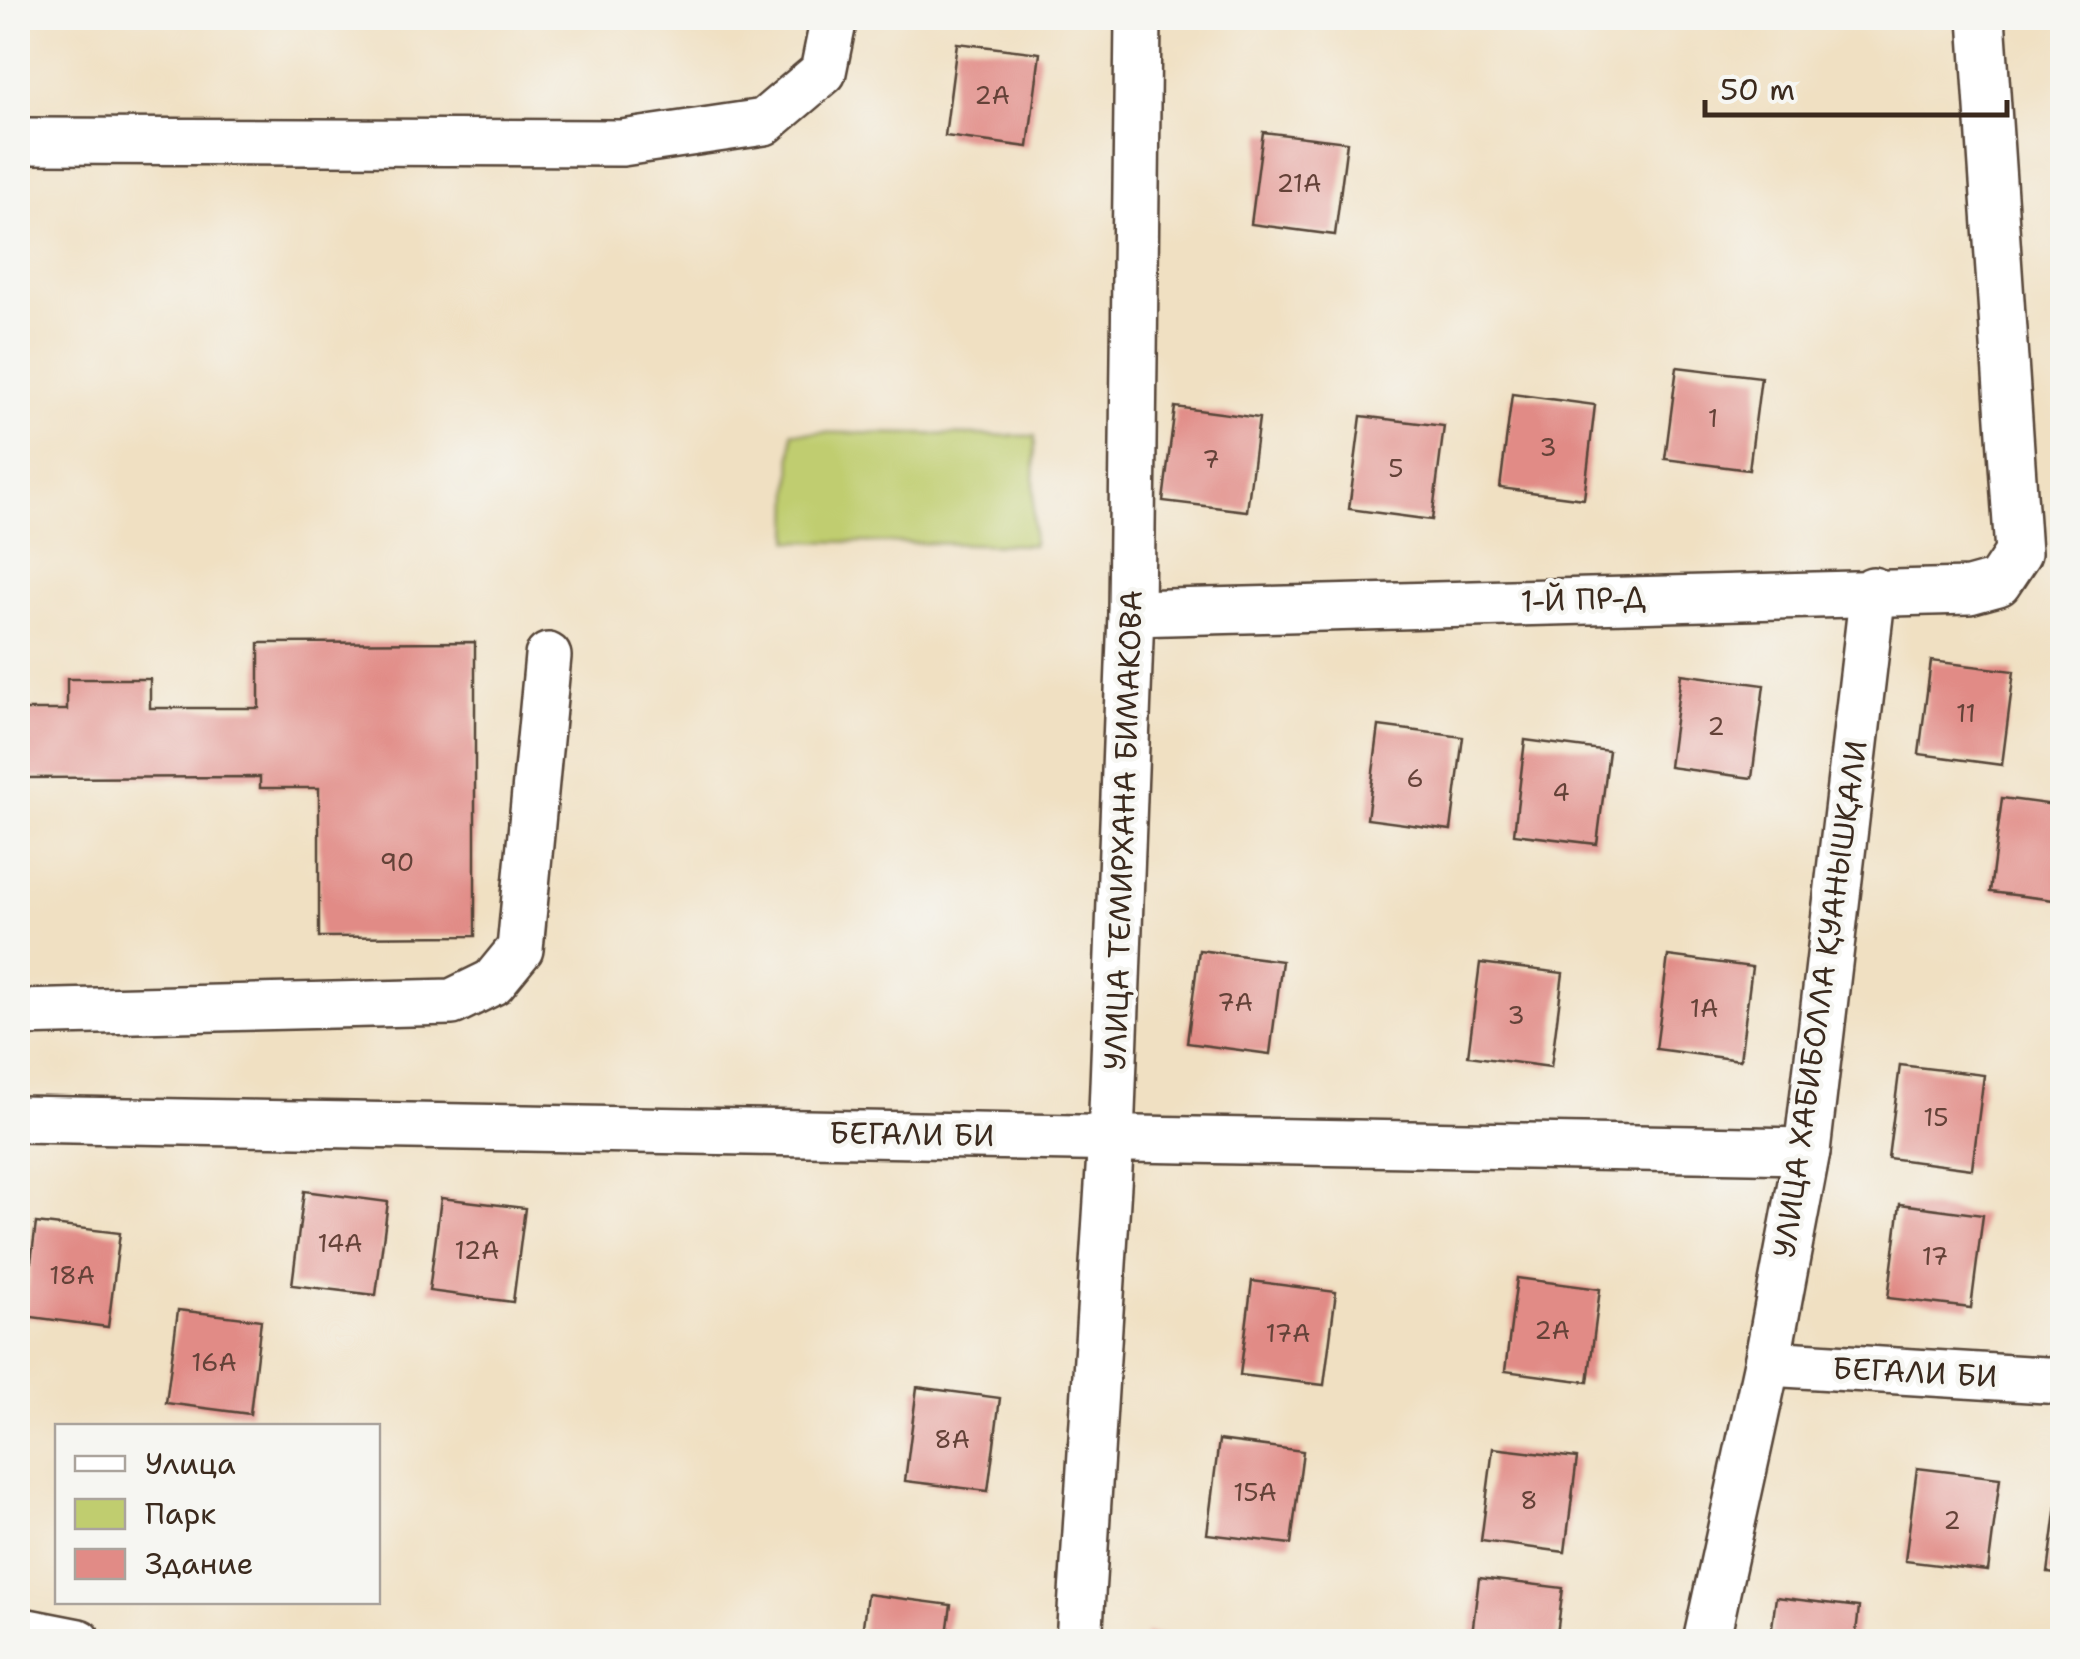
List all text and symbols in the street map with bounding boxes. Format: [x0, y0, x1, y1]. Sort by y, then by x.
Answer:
scale bar [1705, 55, 2008, 117]
text: 50 m [1720, 69, 1795, 110]
house number: 2А [974, 78, 1010, 112]
house number: 21А [1277, 166, 1321, 200]
house number: 1 [1708, 401, 1718, 435]
house number: 3 [1539, 430, 1557, 464]
house number: 7 [1202, 442, 1220, 476]
house number: 5 [1388, 451, 1404, 485]
street label: 1-Й ПР-Д [1520, 576, 1647, 622]
street label: УЛИЦА ТЕМИРХАНА БИМАКОВА [1094, 589, 1152, 1071]
house number: 11 [1956, 696, 1976, 730]
house number: 2 [1707, 709, 1725, 743]
street label: УЛИЦА ХАБИБОЛЛА ҚУАНЫШҚАЛИ [1763, 738, 1877, 1260]
house number: 6 [1406, 761, 1424, 795]
house number: 4 [1552, 775, 1570, 809]
house number: 90 [380, 845, 414, 879]
house number: 7А [1217, 985, 1253, 1019]
house number: 1А [1690, 991, 1718, 1025]
house number: 3 [1507, 998, 1525, 1032]
house number: 15 [1923, 1100, 1949, 1134]
street label: БЕГАЛИ БИ [829, 1112, 995, 1156]
house number: 14А [318, 1226, 362, 1260]
house number: 12А [455, 1233, 499, 1267]
house number: 17 [1922, 1239, 1948, 1273]
house number: 18А [49, 1258, 95, 1292]
house number: 2А [1534, 1313, 1570, 1347]
house number: 17А [1266, 1316, 1310, 1350]
house number: 16А [191, 1345, 237, 1379]
street label: БЕГАЛИ БИ [1831, 1347, 1999, 1397]
house number: 8А [934, 1422, 970, 1456]
legend [55, 1424, 380, 1604]
text: Улица [145, 1443, 236, 1484]
house number: 15А [1233, 1475, 1277, 1509]
house number: 8 [1520, 1483, 1538, 1517]
text: Парк [145, 1493, 216, 1534]
house number: 2 [1943, 1503, 1961, 1537]
text: Здание [145, 1543, 254, 1584]

